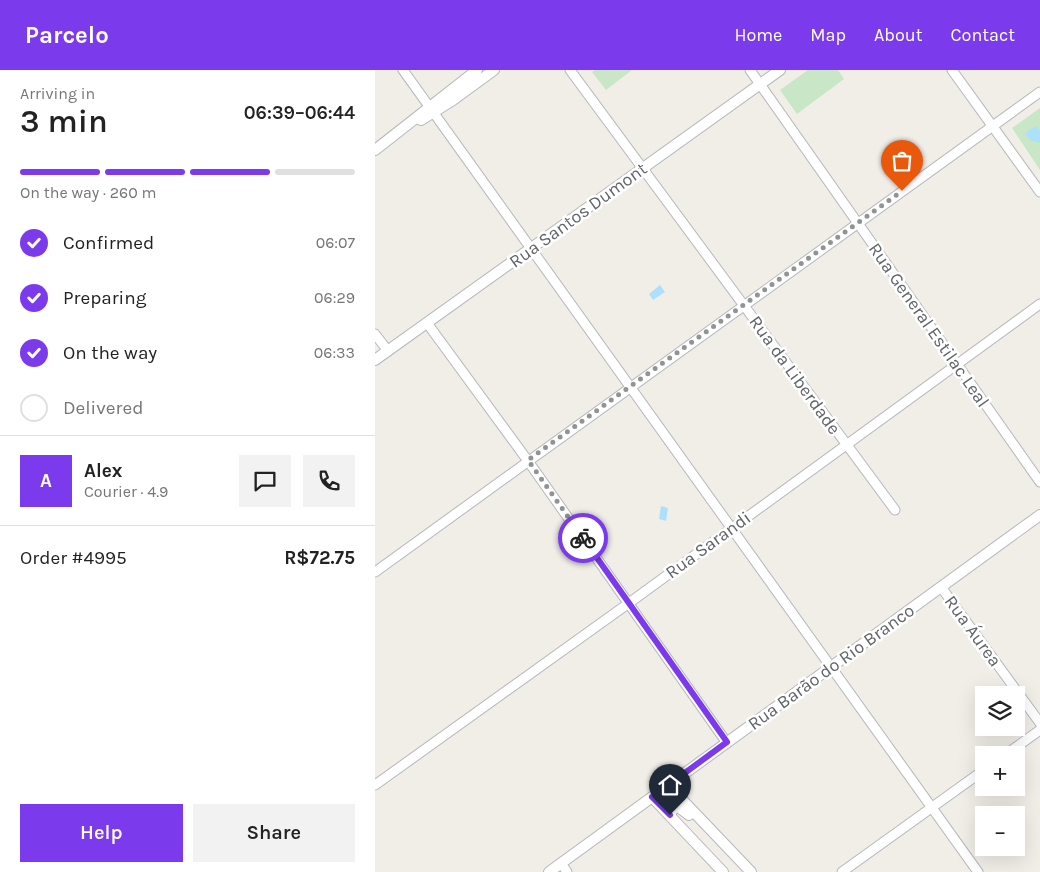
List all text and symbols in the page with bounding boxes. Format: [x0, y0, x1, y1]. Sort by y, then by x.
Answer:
text: Parcelo [25, 21, 109, 49]
text: Home [734, 24, 782, 46]
text: Map [810, 24, 846, 46]
text: About [874, 24, 923, 46]
text: Contact [951, 24, 1015, 46]
text: Arriving in [20, 84, 95, 103]
text: 06:39–06:44 [244, 102, 355, 124]
text: 3 min [20, 103, 108, 140]
pin [881, 140, 923, 191]
icon: bag [888, 147, 916, 175]
street label: Rua Santos Dumont [505, 157, 651, 272]
text: On the way · 260 m [20, 183, 156, 202]
icon: check [20, 229, 48, 257]
text: Confirmed [63, 232, 154, 254]
text: 06:07 [316, 233, 355, 252]
street label: Rua General Estilac Leal [864, 239, 994, 411]
icon: check [20, 284, 48, 312]
text: Preparing [63, 287, 146, 309]
text: 06:29 [314, 288, 355, 307]
street label: Rua da Liberdade [744, 311, 846, 439]
icon: check [20, 339, 48, 367]
text: On the way [63, 342, 157, 364]
text: 06:33 [314, 343, 355, 362]
text: Delivered [63, 397, 143, 419]
button: chat [239, 455, 291, 507]
button: phone [303, 455, 355, 507]
text: Alex [84, 460, 122, 482]
text: A [40, 470, 52, 492]
text: Courier · 4.9 [84, 482, 168, 501]
street label: Rua Sarandi [661, 507, 755, 583]
courier [558, 513, 608, 563]
icon: bike [569, 524, 597, 552]
text: Order #4995 [20, 547, 127, 569]
text: R$72.75 [284, 547, 355, 569]
street label: Rua Áurea [940, 590, 1007, 671]
street label: Rua Barão do Rio Branco [743, 599, 919, 735]
map controls [975, 686, 1025, 856]
button: layers [975, 686, 1025, 736]
button: + [975, 746, 1025, 796]
pin [649, 764, 691, 815]
icon: home [656, 771, 684, 799]
button: Help [20, 804, 183, 862]
button: Share [193, 804, 355, 862]
button: − [975, 806, 1025, 856]

